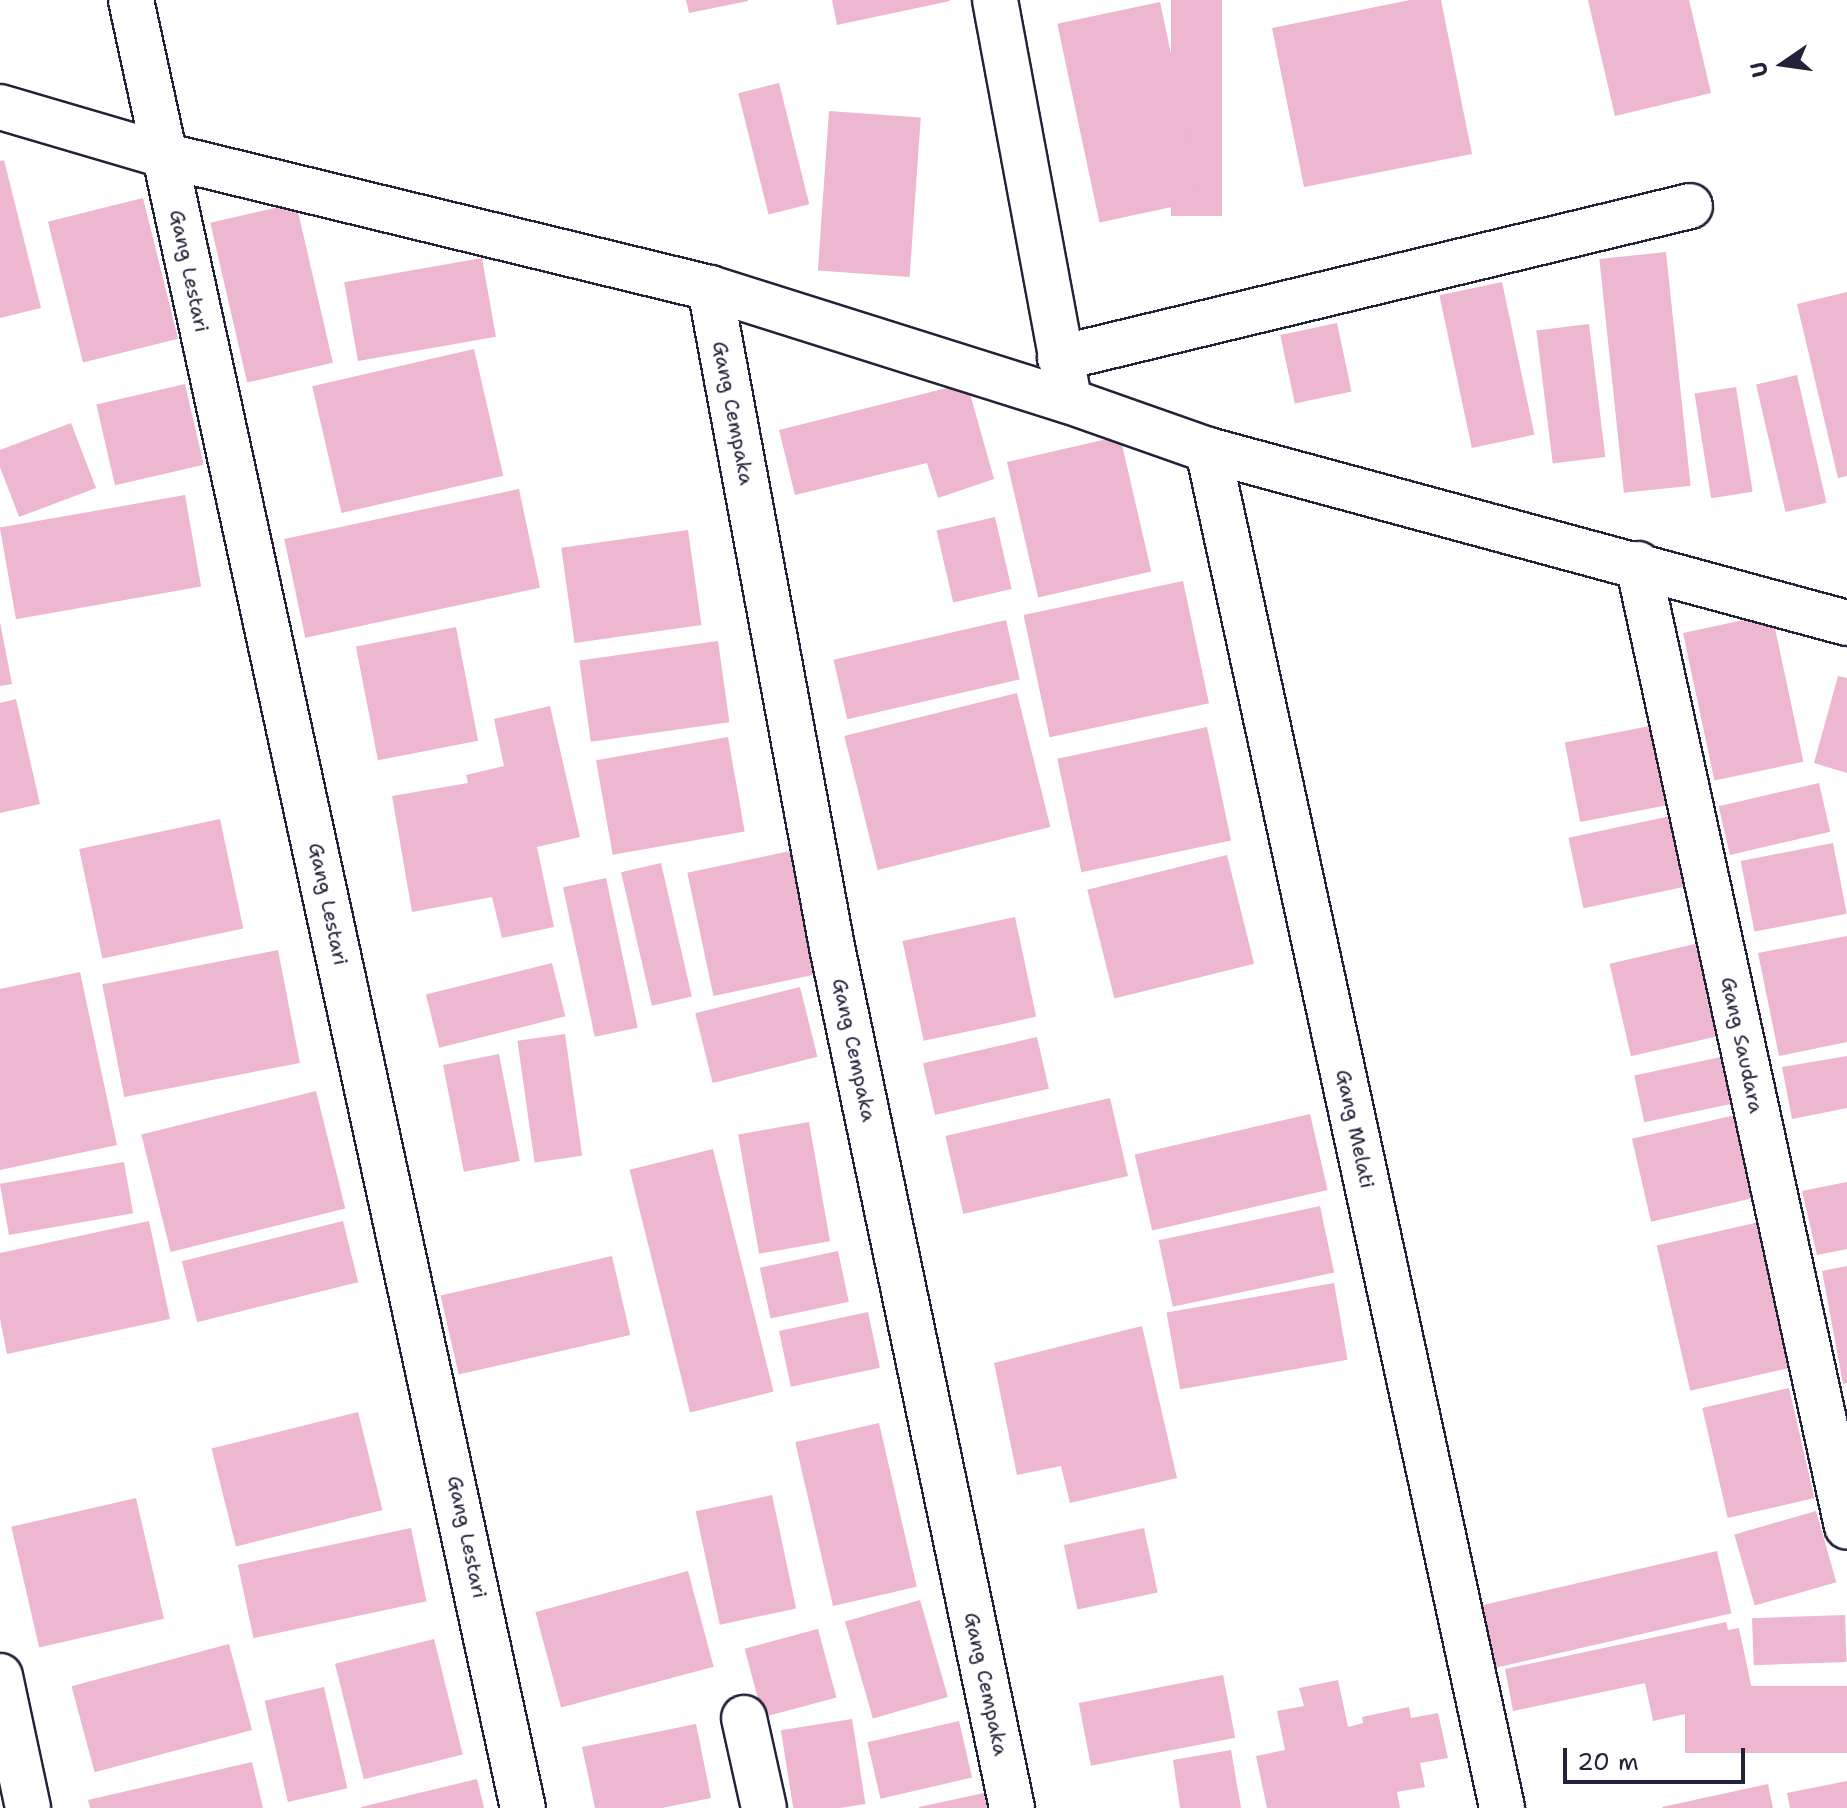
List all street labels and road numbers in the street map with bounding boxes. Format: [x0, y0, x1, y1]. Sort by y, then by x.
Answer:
street label: Gang Lestari [164, 208, 214, 334]
street label: Gang Cempaka [707, 339, 759, 487]
street label: Gang Lestari [303, 841, 353, 967]
street label: Gang Saudara [1716, 975, 1768, 1115]
street label: Gang Cempaka [827, 976, 881, 1124]
street label: Gang Melati [1331, 1067, 1379, 1191]
street label: Gang Lestari [442, 1474, 492, 1600]
street label: Gang Cempaka [959, 1610, 1013, 1758]

